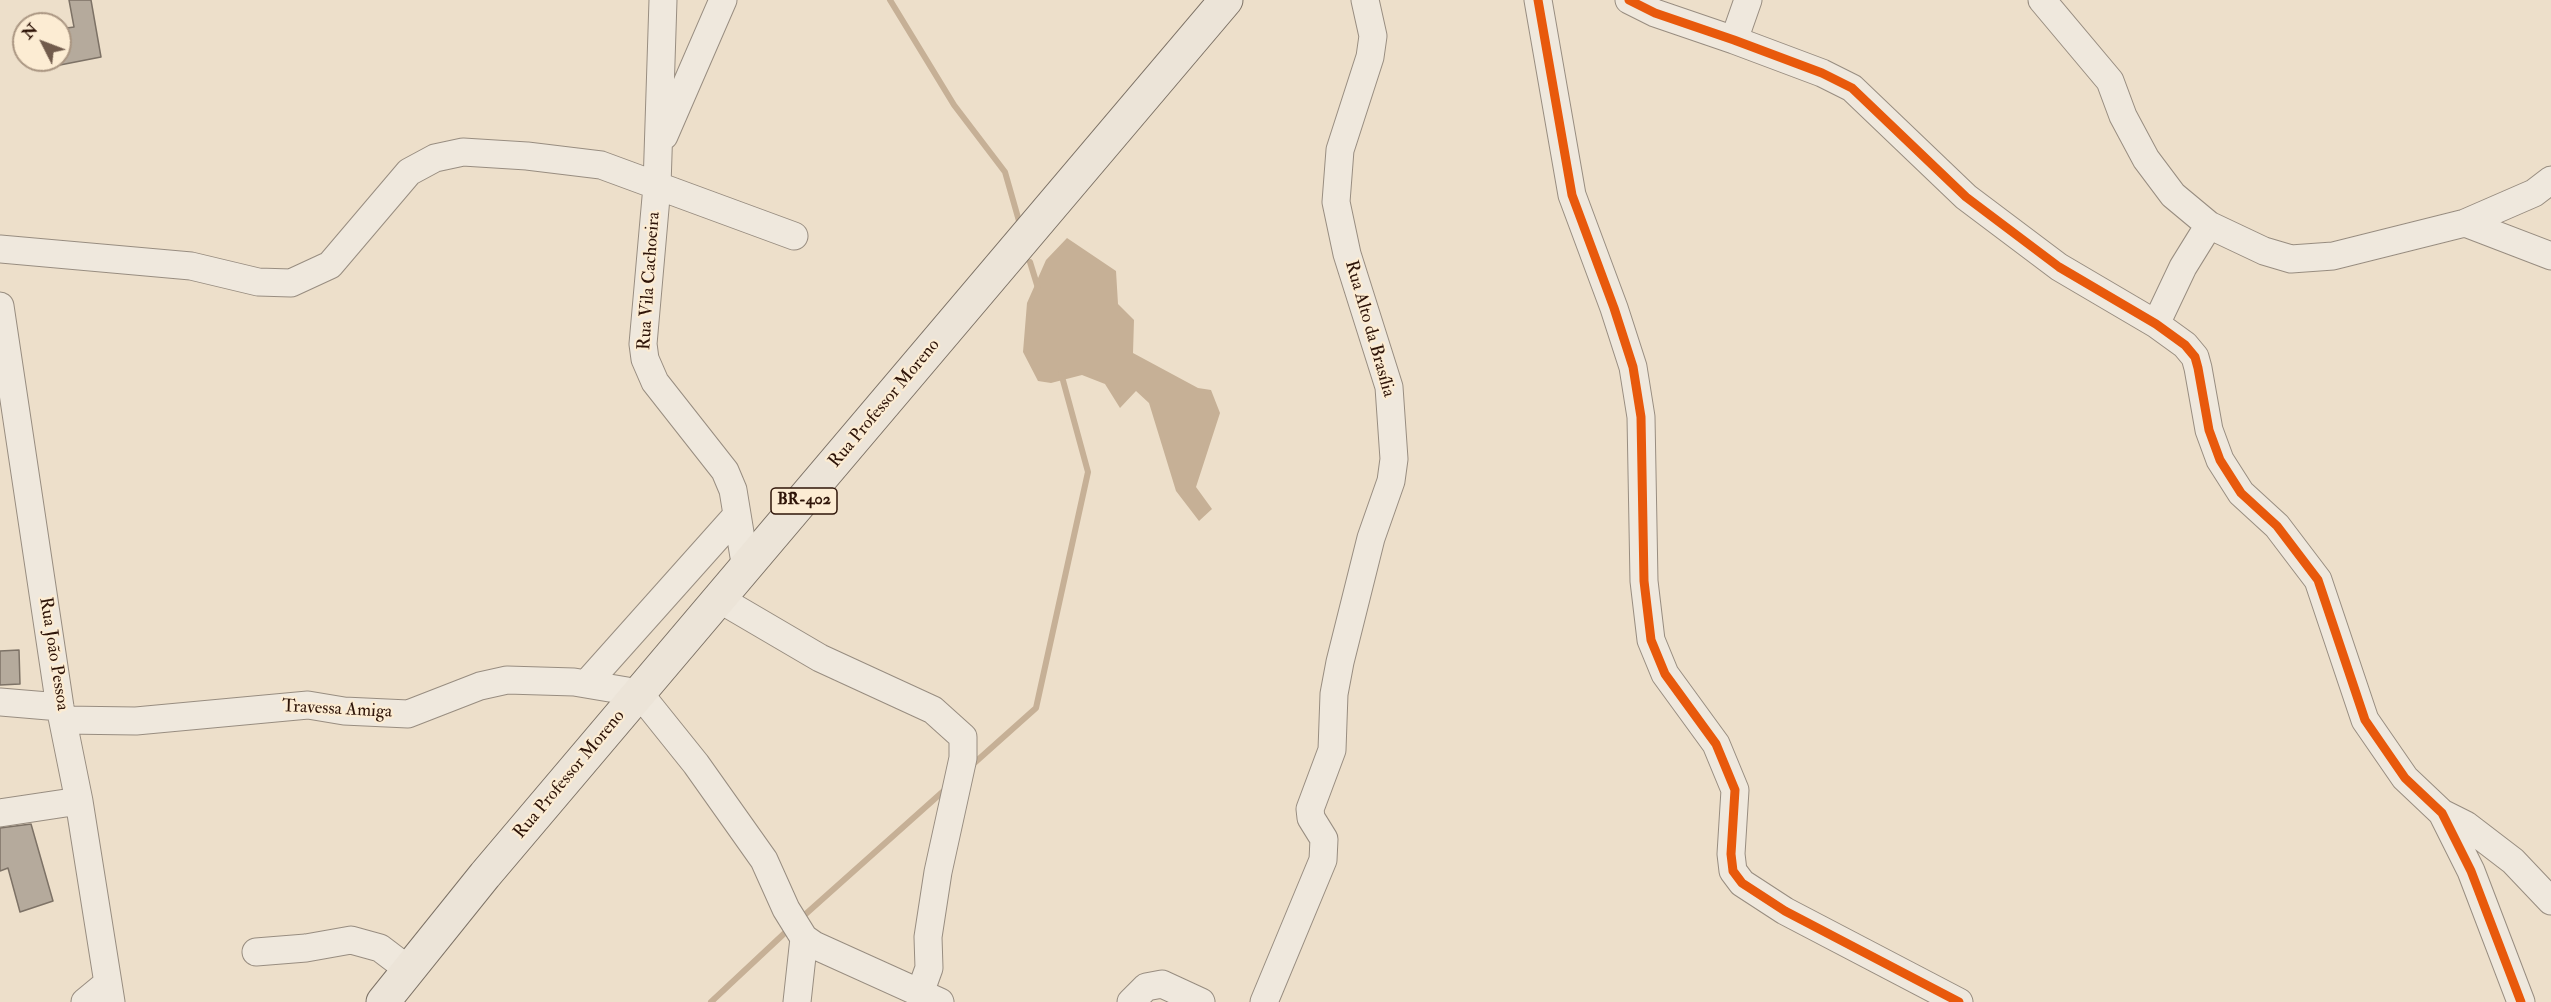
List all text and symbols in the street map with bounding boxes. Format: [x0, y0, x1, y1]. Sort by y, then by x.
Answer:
north arrow [12, 12, 72, 72]
text: N [18, 19, 42, 43]
street label: Rua Vila Cachoeira [634, 211, 666, 351]
street label: Rua Alto da Brasília [1339, 258, 1399, 400]
street label: Rua Professor Moreno [825, 335, 945, 473]
road number: BR-402 [771, 488, 837, 514]
street label: Rua João Pessoa [33, 596, 73, 712]
street label: Travessa Amiga [281, 696, 393, 724]
street label: Rua Professor Moreno [510, 706, 630, 844]

